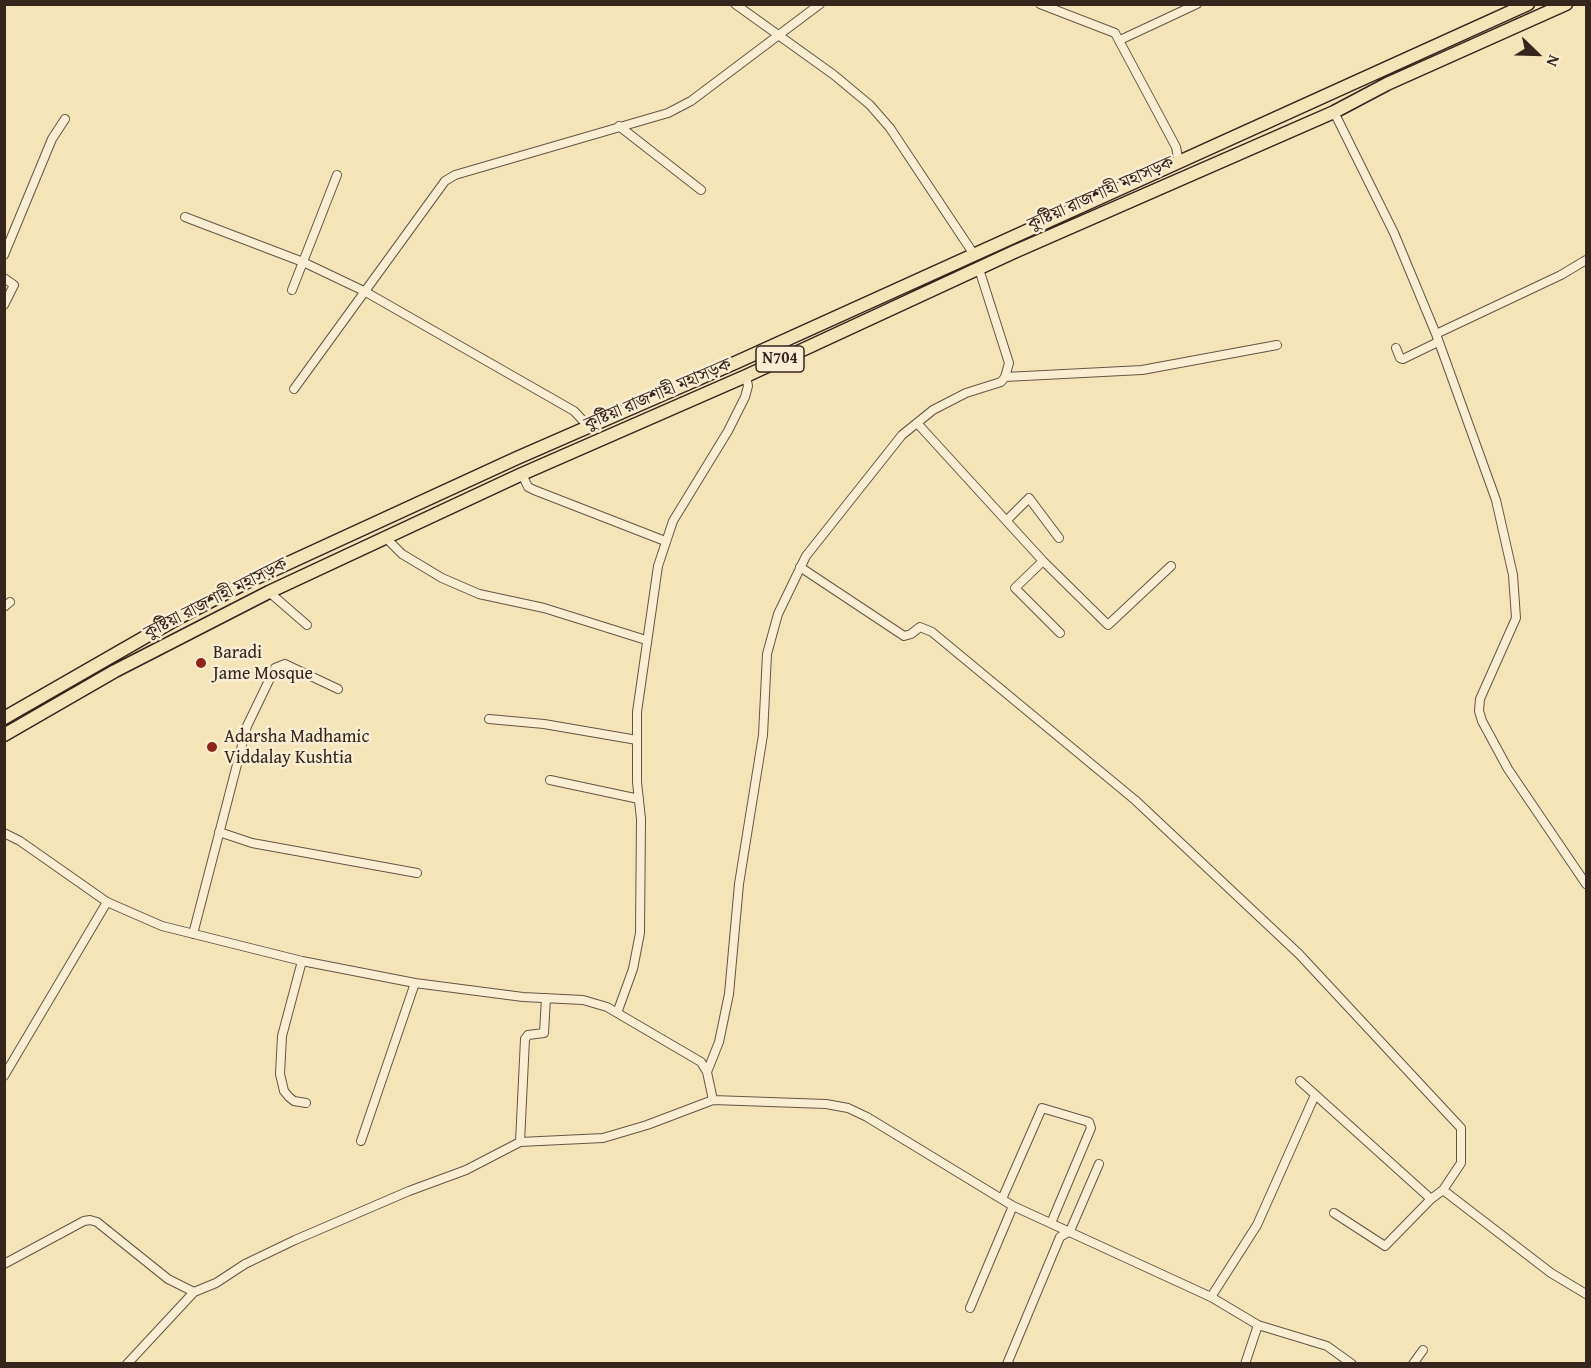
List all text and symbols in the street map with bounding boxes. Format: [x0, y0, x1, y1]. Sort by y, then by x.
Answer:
north arrow [1507, 24, 1567, 84]
text: N [1540, 51, 1567, 71]
street label: কুষ্টিয়া রাজশাহী মহাসড়ক [1025, 152, 1177, 236]
road number: N704 [756, 346, 804, 372]
street label: কুষ্টিয়া রাজশাহী মহাসড়ক [581, 354, 735, 436]
street label: কুষ্টিয়া রাজশাহী মহাসড়ক [141, 554, 291, 644]
place label: Baradi Jame Mosque [213, 642, 313, 684]
marker: Baradi Jame Mosque [194, 656, 208, 670]
place label: Adarsha Madhamic Viddalay Kushtia [224, 726, 369, 768]
marker: Adarsha Madhamic Viddalay Kushtia [205, 740, 219, 754]

